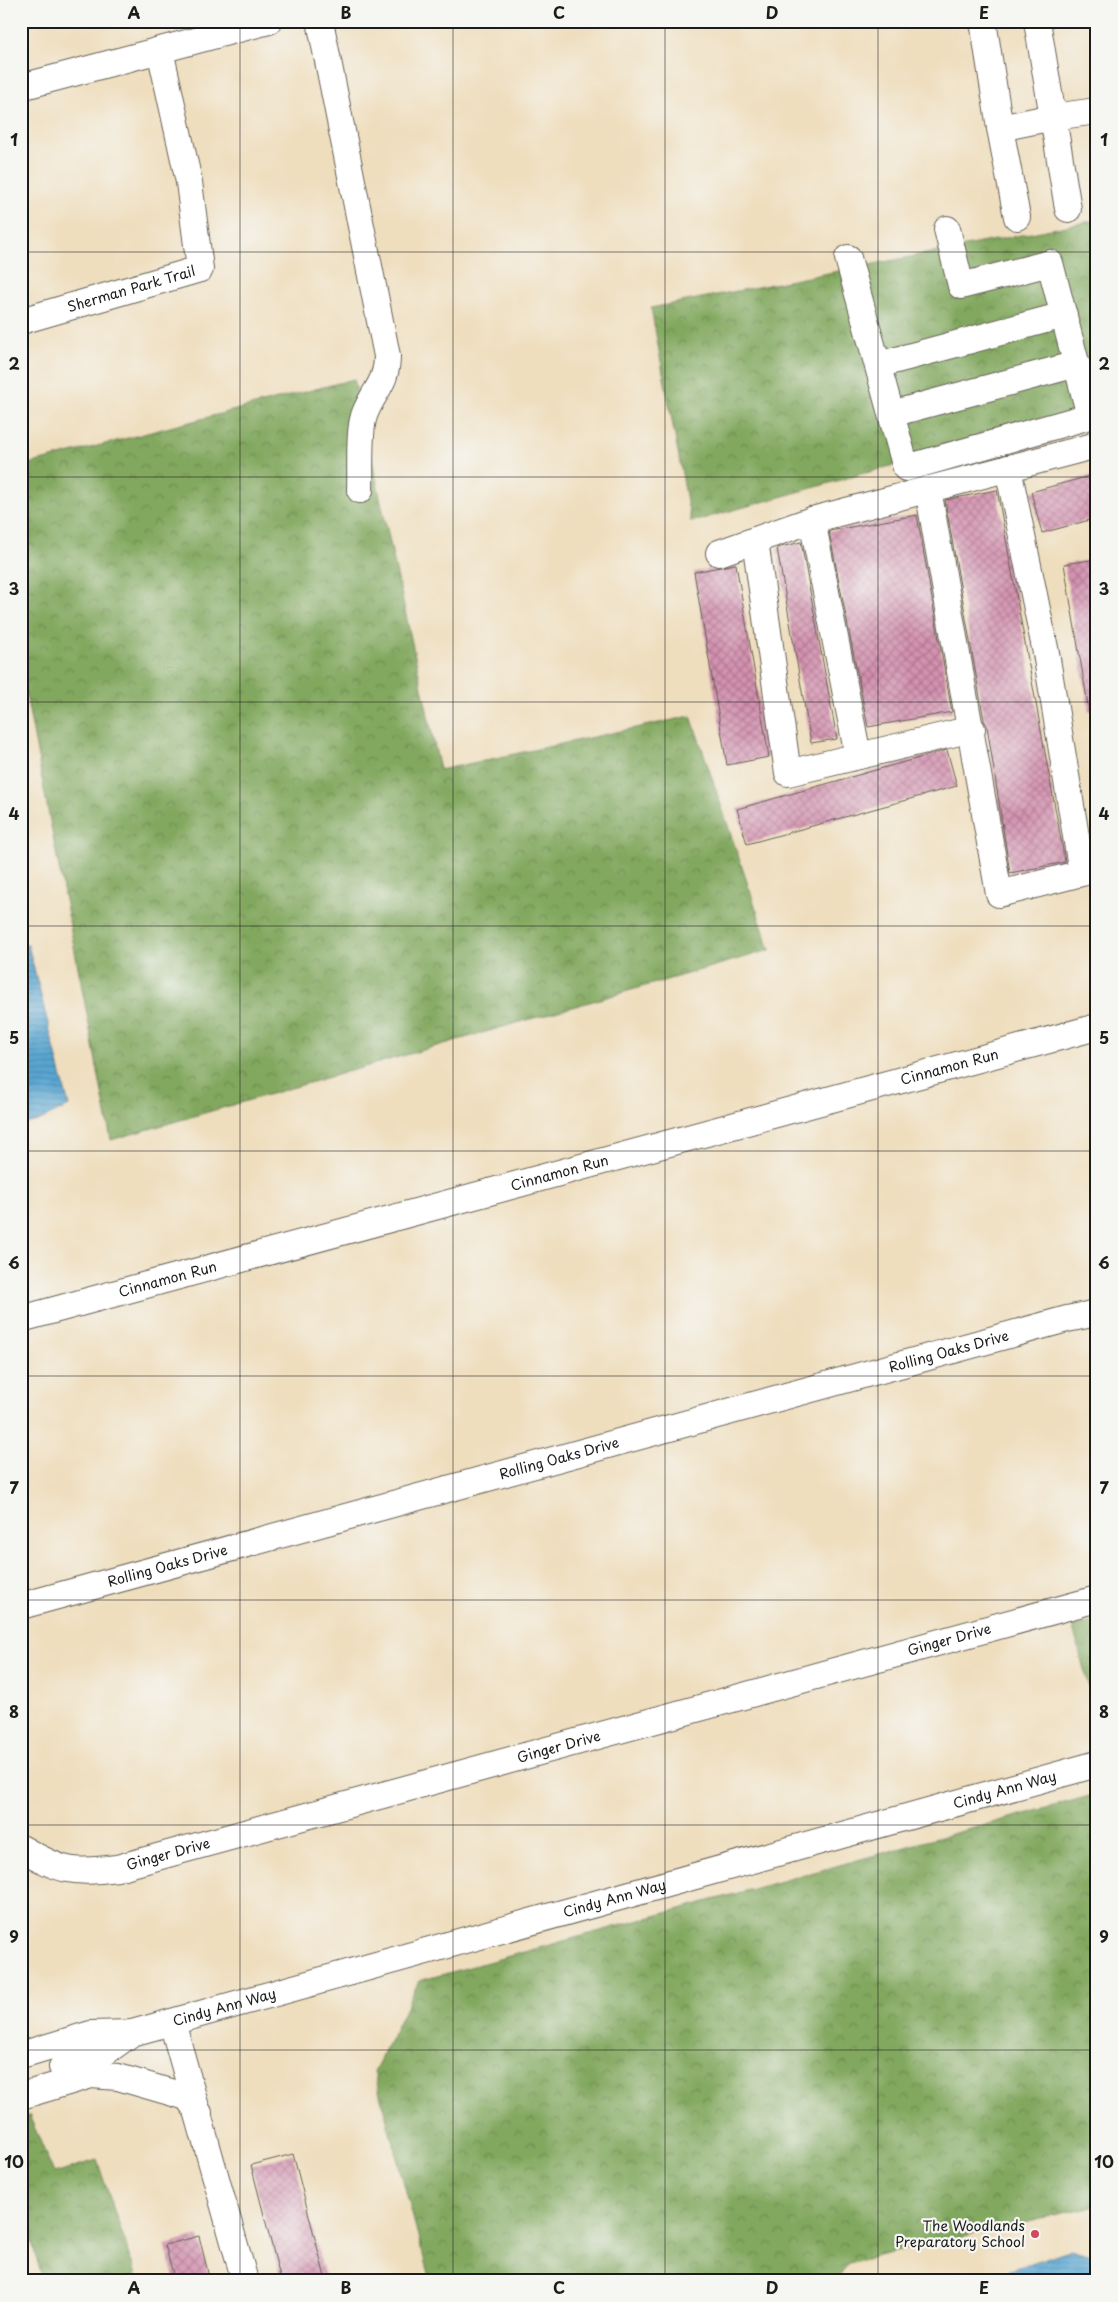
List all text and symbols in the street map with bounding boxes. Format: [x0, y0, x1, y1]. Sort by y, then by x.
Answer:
text: A [128, 0, 141, 24]
text: B [341, 0, 352, 24]
text: C [553, 0, 565, 24]
text: D [766, 0, 778, 24]
text: E [979, 0, 989, 24]
text: 1 [10, 127, 18, 151]
text: 1 [1100, 127, 1108, 151]
street label: Sherman Park Trail [65, 260, 198, 317]
text: 2 [8, 351, 20, 375]
text: 2 [1098, 351, 1110, 375]
text: 3 [9, 576, 19, 600]
text: 3 [1099, 576, 1109, 600]
text: 4 [9, 801, 20, 825]
text: 4 [1099, 801, 1110, 825]
text: 5 [9, 1025, 19, 1049]
text: 5 [1099, 1025, 1109, 1049]
street label: Cinnamon Run [898, 1043, 1001, 1090]
street label: Cinnamon Run [508, 1149, 611, 1196]
text: 6 [8, 1250, 20, 1274]
text: 6 [1098, 1250, 1110, 1274]
street label: Cinnamon Run [116, 1255, 219, 1302]
street label: Rolling Oaks Drive [886, 1325, 1011, 1377]
street label: Rolling Oaks Drive [497, 1431, 621, 1484]
text: 7 [9, 1475, 19, 1499]
text: 7 [1099, 1475, 1109, 1499]
street label: Rolling Oaks Drive [105, 1539, 230, 1592]
street label: Ginger Drive [905, 1618, 993, 1661]
text: 8 [9, 1699, 19, 1723]
text: 8 [1099, 1699, 1109, 1723]
street label: Ginger Drive [514, 1725, 603, 1768]
street label: Cindy Ann Way [950, 1765, 1059, 1814]
street label: Ginger Drive [124, 1832, 212, 1875]
street label: Cindy Ann Way [560, 1874, 668, 1922]
text: 9 [9, 1924, 19, 1948]
text: 9 [1099, 1924, 1109, 1948]
street label: Cindy Ann Way [170, 1982, 278, 2031]
text: 10 [4, 2149, 24, 2173]
text: 10 [1094, 2149, 1114, 2173]
place label: The Woodlands Preparatory School [895, 2215, 1025, 2252]
marker: The Woodlands Preparatory School [1029, 2228, 1041, 2240]
text: A [128, 2275, 141, 2299]
text: B [341, 2275, 352, 2299]
text: C [553, 2275, 565, 2299]
text: D [766, 2275, 778, 2299]
text: E [979, 2275, 989, 2299]

